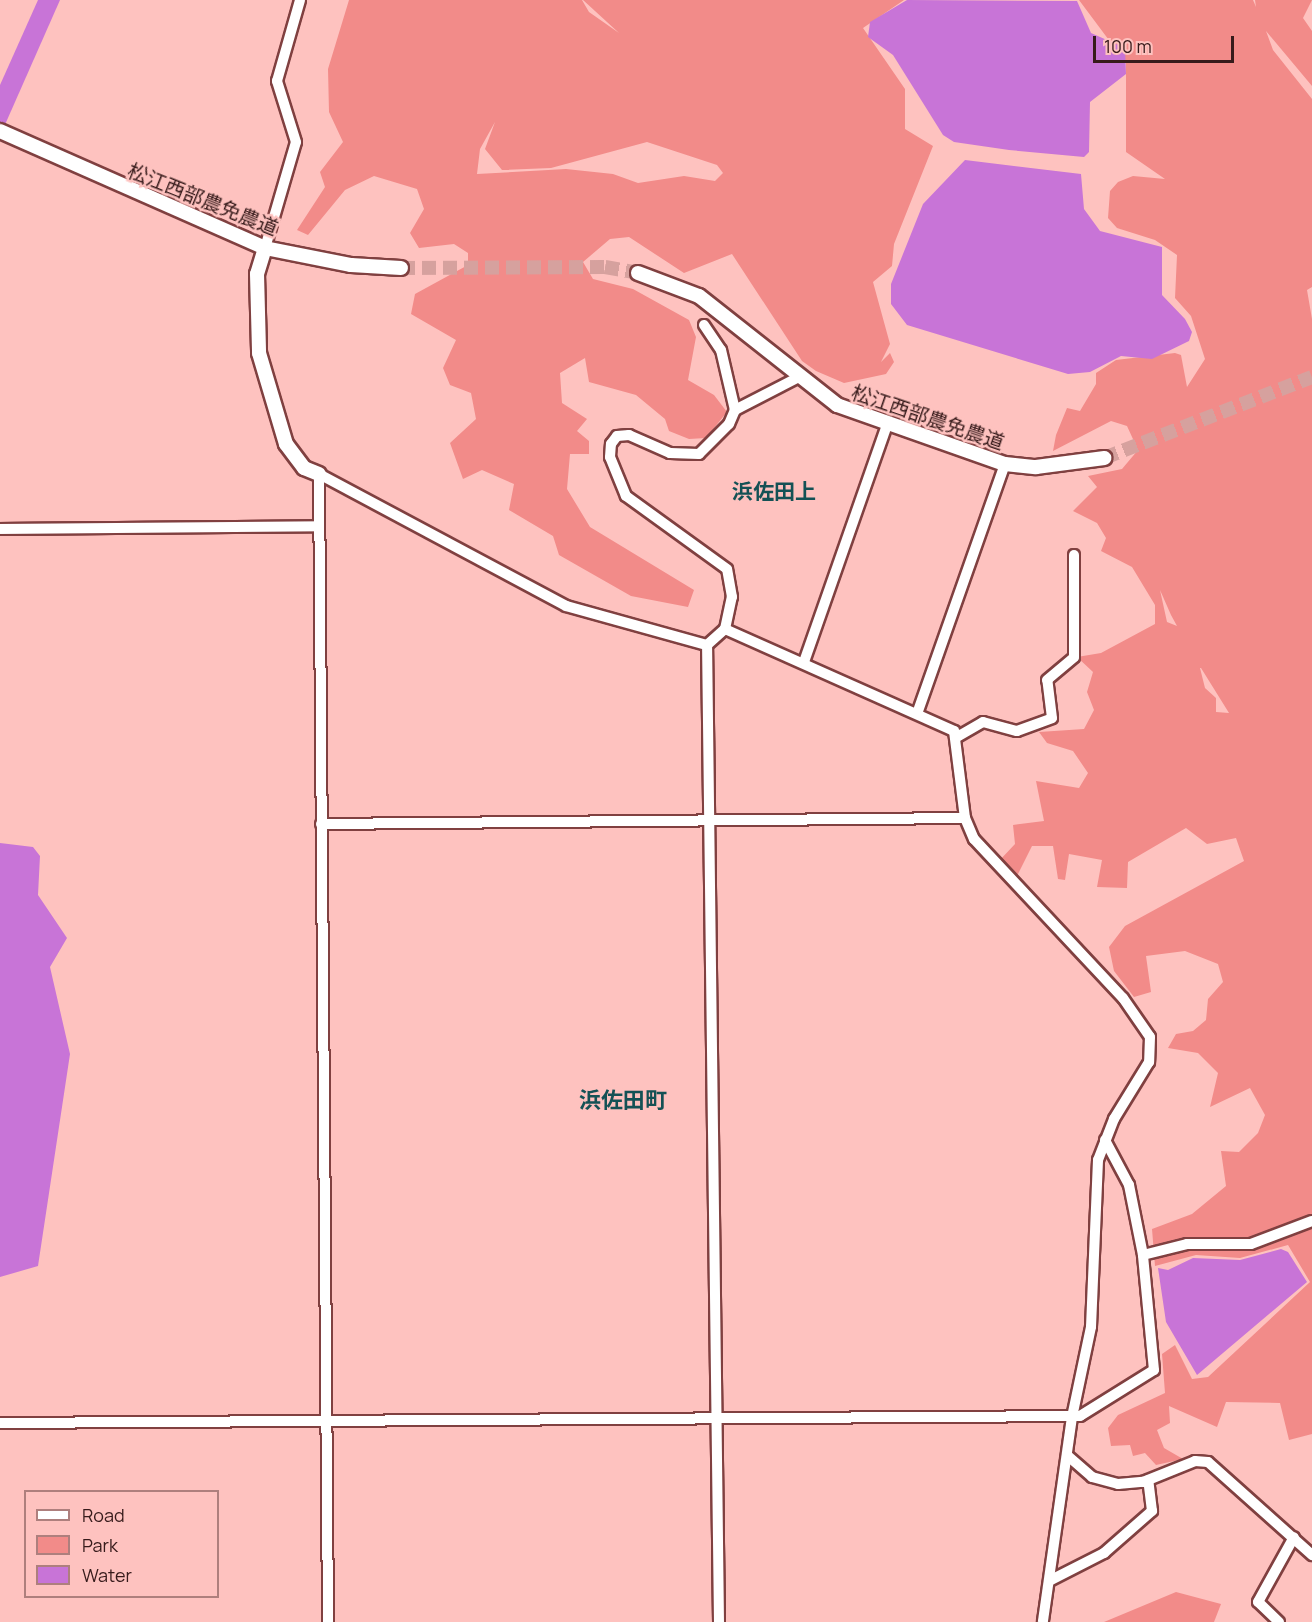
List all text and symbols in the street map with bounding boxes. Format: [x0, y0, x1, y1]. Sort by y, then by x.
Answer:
scale bar [1096, 24, 1237, 62]
text: 100 m [1104, 34, 1152, 58]
street label: 松江西部農免農道 [124, 158, 282, 240]
street label: 松江西部農免農道 [848, 380, 1008, 454]
district label: 浜佐田上 [732, 478, 816, 504]
district label: 浜佐田町 [579, 1088, 667, 1114]
legend [24, 1490, 219, 1598]
text: Road [82, 1503, 125, 1527]
text: Park [82, 1533, 118, 1557]
text: Water [82, 1563, 132, 1587]

